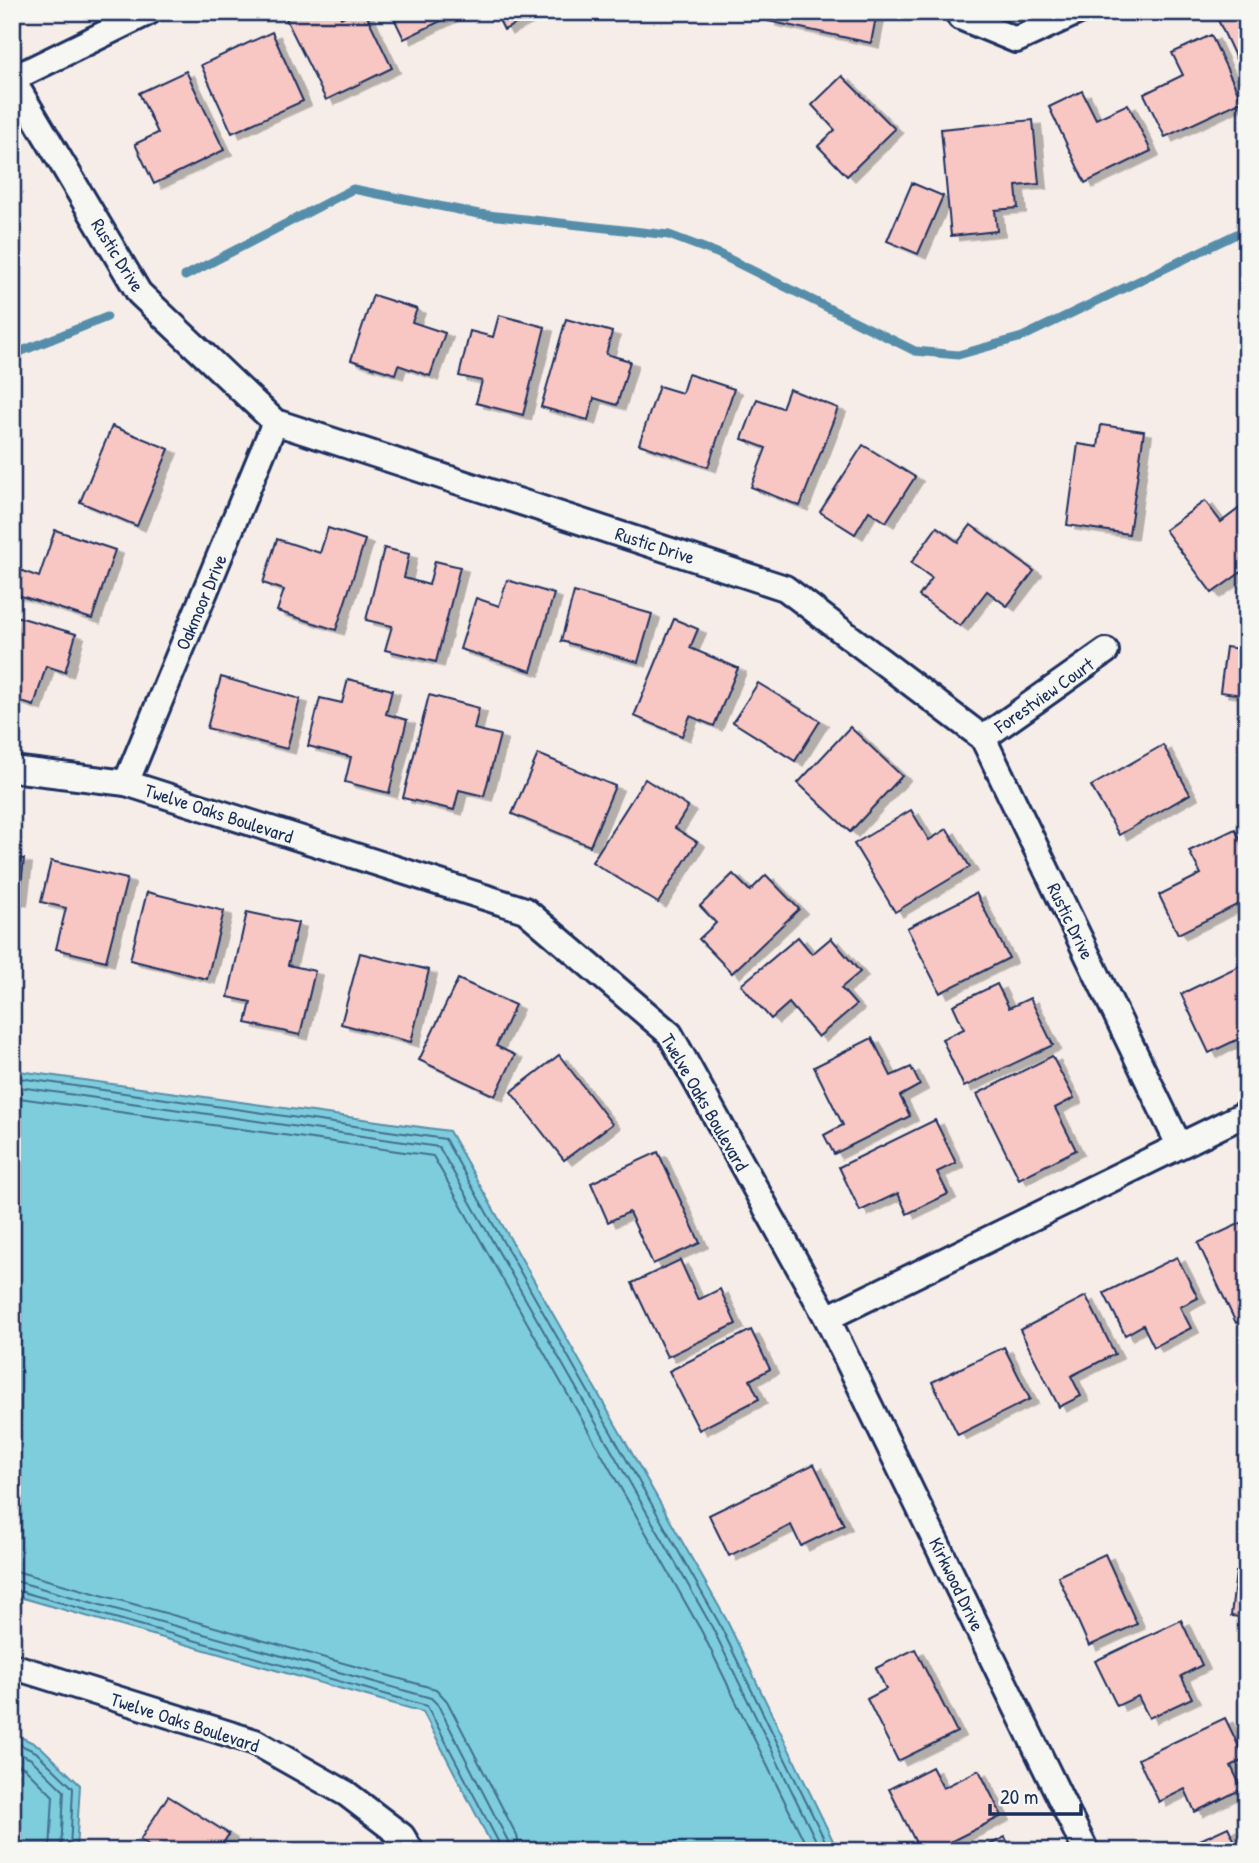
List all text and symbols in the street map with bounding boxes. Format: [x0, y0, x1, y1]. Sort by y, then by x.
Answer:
street label: Rustic Drive [85, 213, 151, 297]
street label: Rustic Drive [612, 520, 698, 570]
street label: Oakmoor Drive [169, 550, 233, 654]
street label: Forestview Court [988, 651, 1099, 739]
street label: Twelve Oaks Boulevard [141, 777, 297, 849]
street label: Rustic Drive [1041, 879, 1101, 964]
street label: Twelve Oaks Boulevard [655, 1029, 755, 1176]
street label: Kirkwood Drive [923, 1533, 991, 1635]
street label: Twelve Oaks Boulevard [107, 1686, 263, 1758]
scale bar [990, 1772, 1080, 1816]
text: 20 m [1000, 1782, 1038, 1811]

